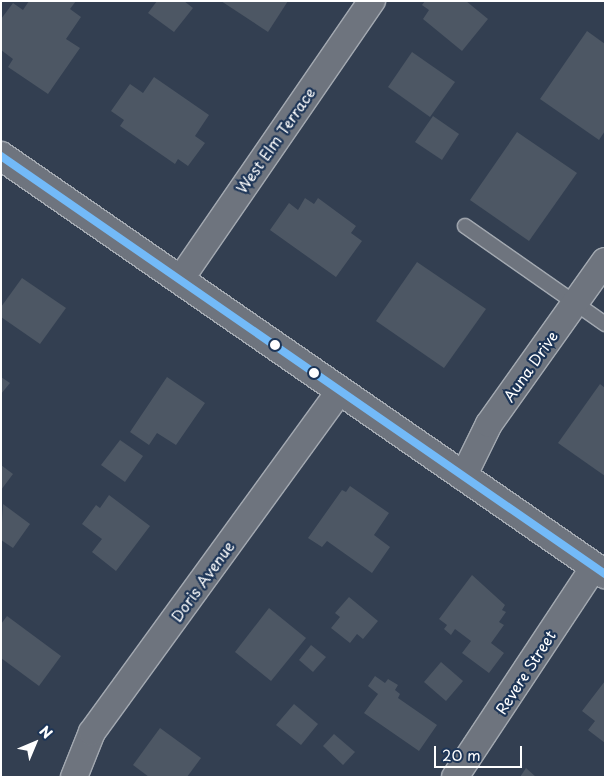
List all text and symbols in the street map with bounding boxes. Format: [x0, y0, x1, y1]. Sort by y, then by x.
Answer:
street label: West Elm Terrace [232, 83, 318, 197]
street label: Auna Drive [499, 327, 561, 405]
unlabelled marker [270, 340, 280, 350]
unlabelled marker [309, 368, 319, 378]
street label: Doris Avenue [167, 538, 237, 624]
street label: Revere Street [491, 626, 559, 718]
north arrow [10, 718, 60, 768]
text: N [35, 721, 57, 743]
scale bar [436, 736, 524, 768]
text: 20 m [442, 743, 481, 766]

